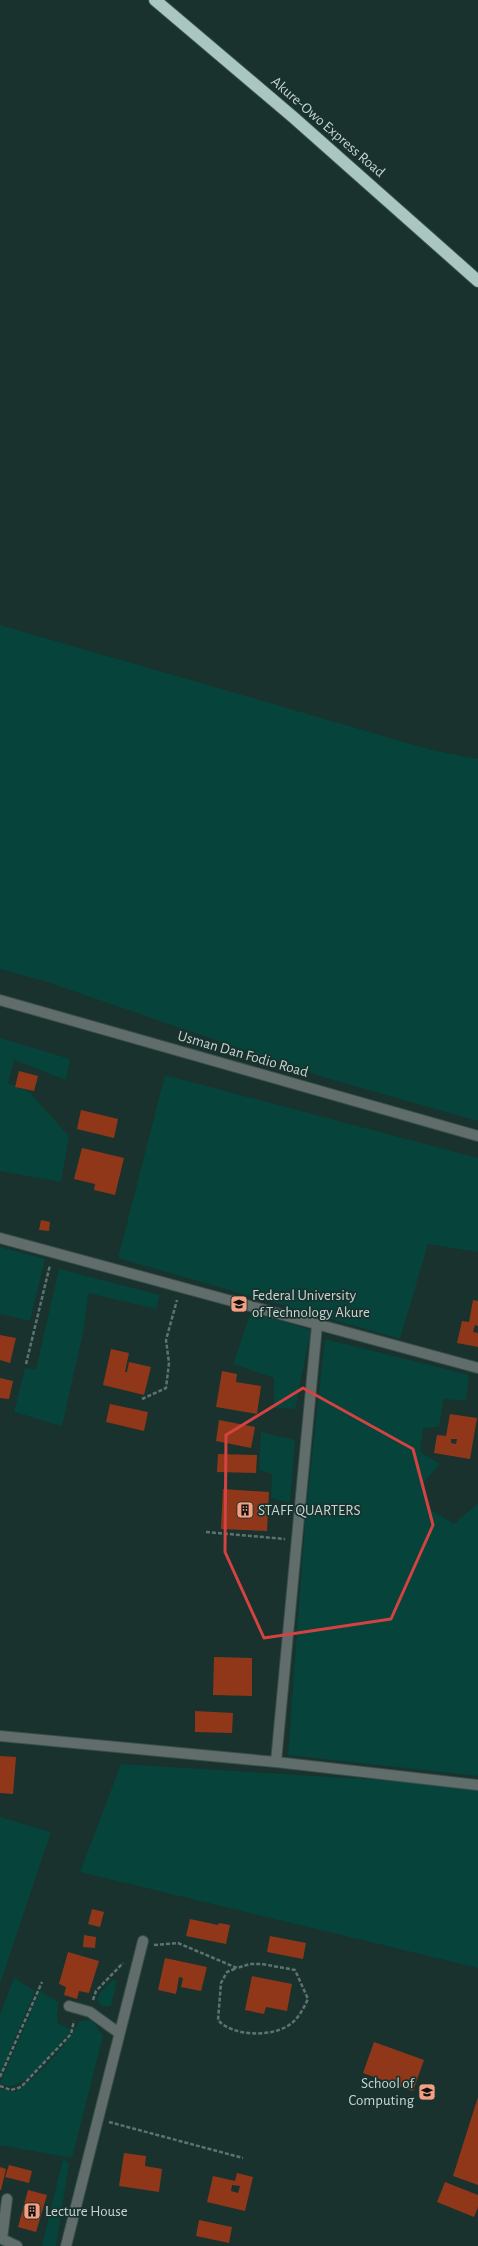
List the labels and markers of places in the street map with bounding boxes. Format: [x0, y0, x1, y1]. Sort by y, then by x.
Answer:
place label: Federal University of Technology Akure [252, 1288, 370, 1320]
school or university icon: Federal University of Technology Akure [229, 1294, 249, 1314]
building icon: STAFF QUARTERS [235, 1500, 255, 1520]
place label: STAFF QUARTERS [258, 1503, 361, 1518]
place label: School of Computing [349, 2076, 415, 2108]
school or university icon: School of Computing [417, 2082, 437, 2102]
building icon: Lecture House [22, 2201, 42, 2221]
place label: Lecture House [45, 2204, 128, 2219]

